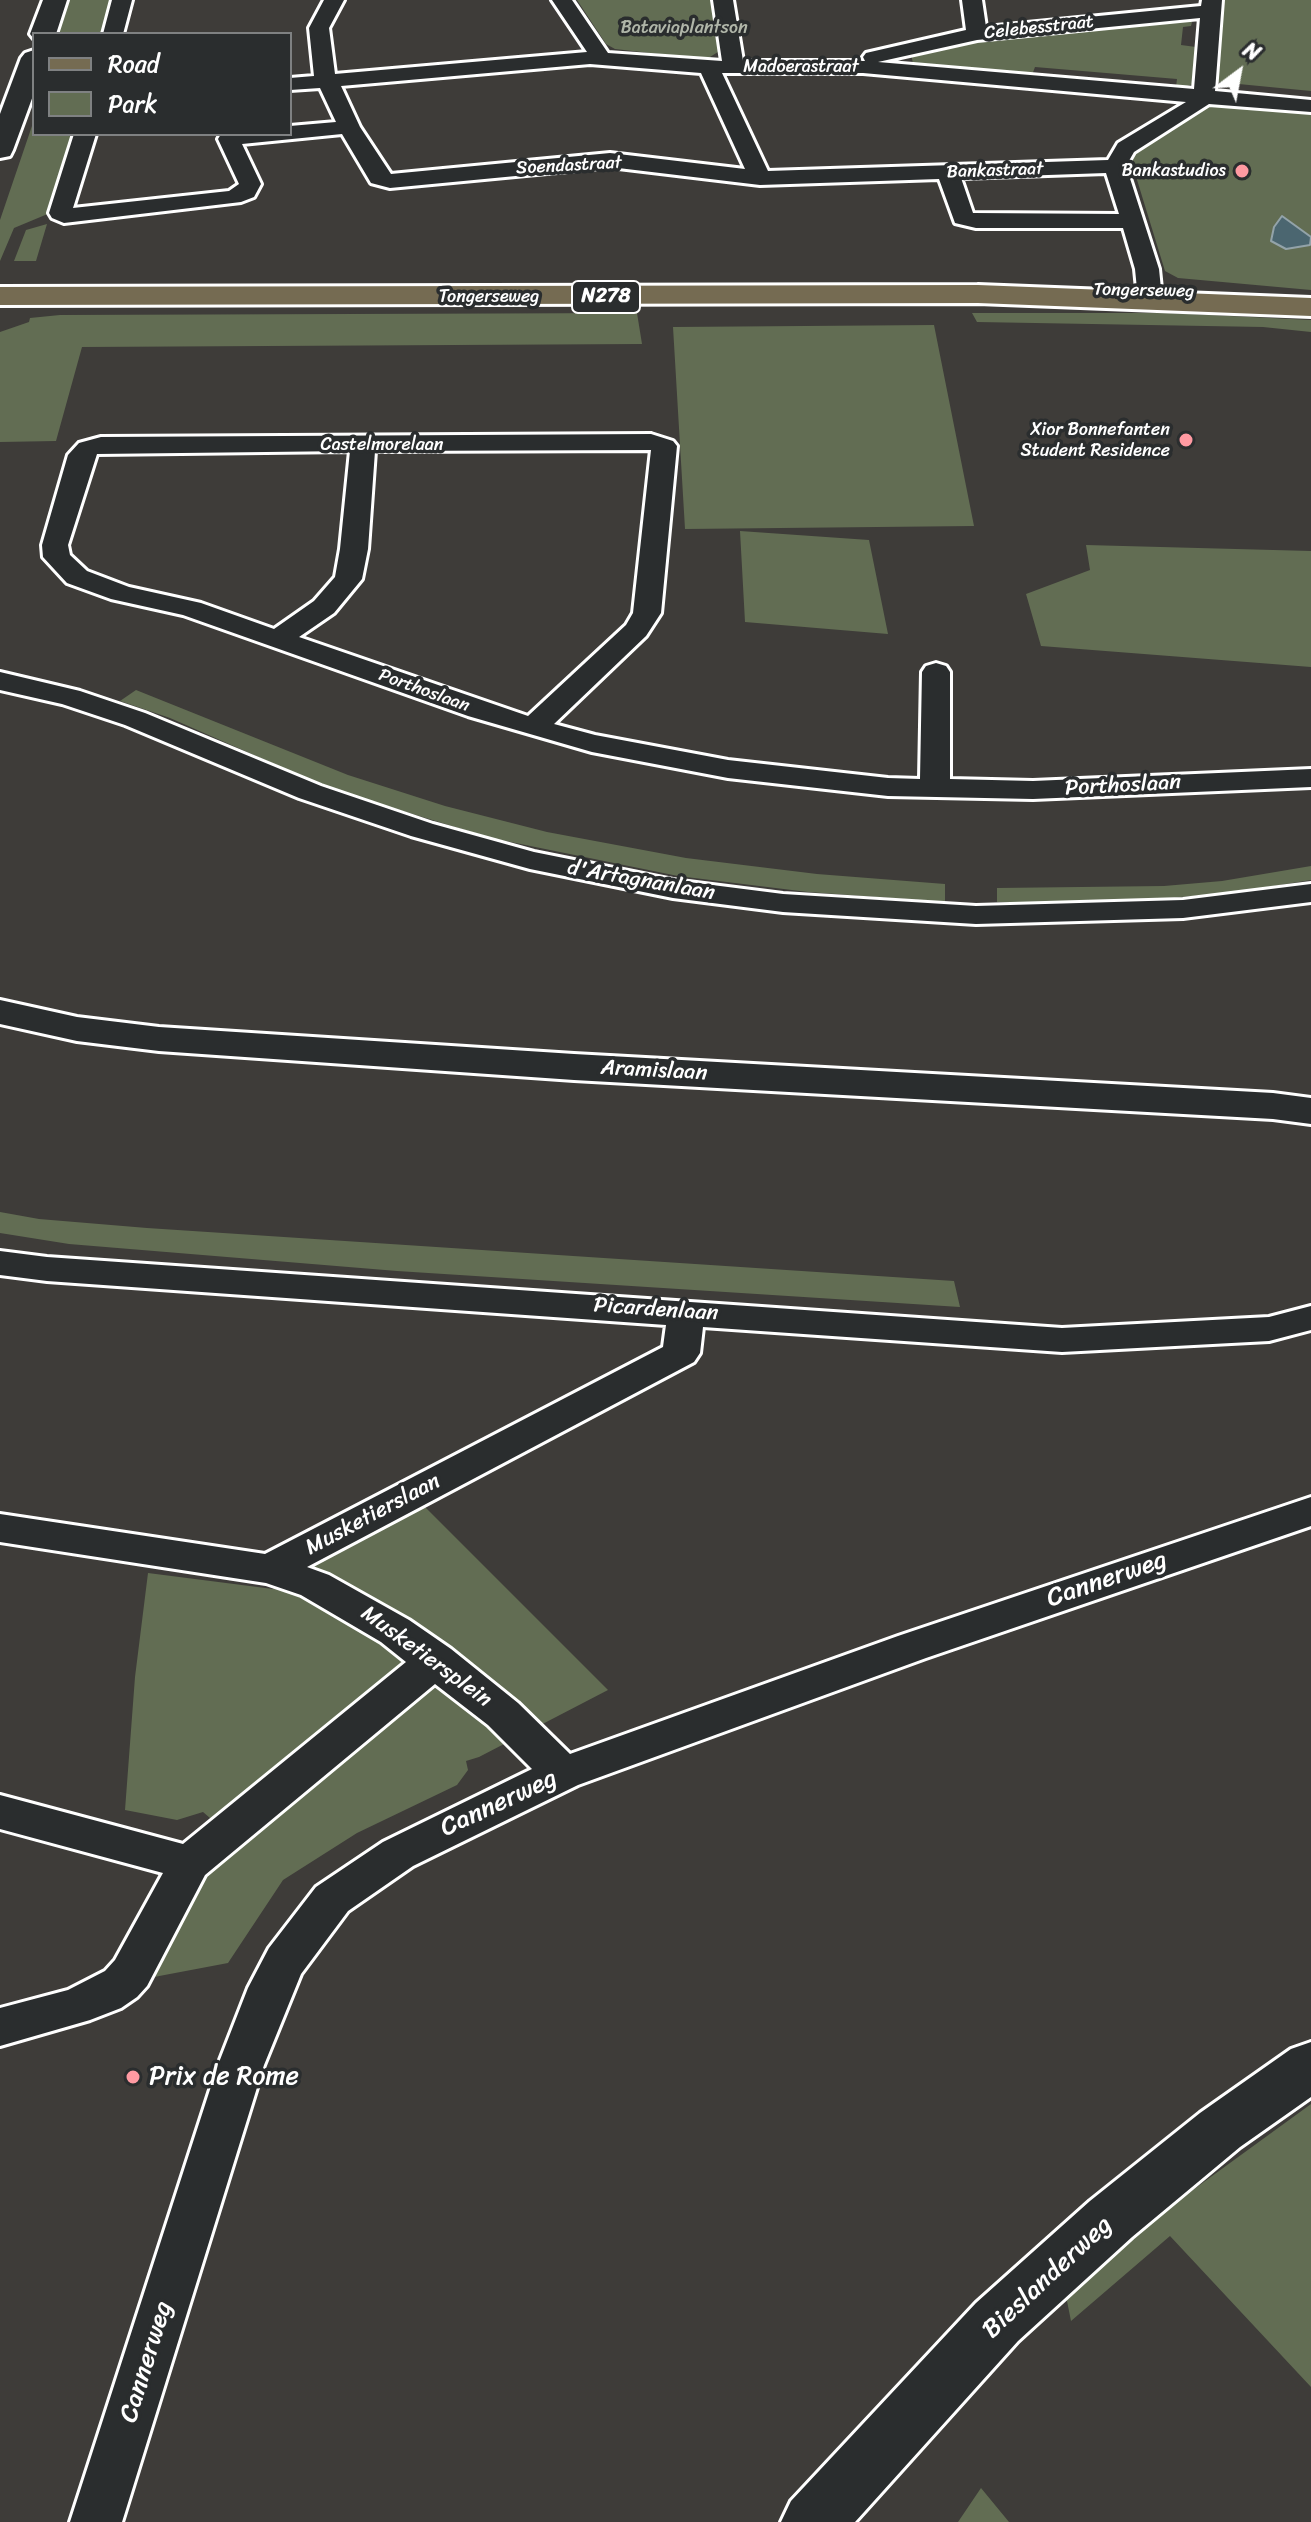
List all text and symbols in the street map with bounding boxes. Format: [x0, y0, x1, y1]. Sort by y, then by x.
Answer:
street label: Celebesstraat [983, 12, 1095, 44]
park label: Bataviaplantson [620, 17, 748, 39]
text: N [1235, 31, 1269, 72]
legend [32, 32, 292, 136]
north arrow [1199, 32, 1279, 112]
text: Road [108, 43, 159, 85]
street label: Madoerastraat [743, 56, 859, 78]
text: Park [108, 83, 157, 125]
street label: Soendastraat [516, 152, 622, 180]
street label: Bankastraat [946, 159, 1044, 183]
place label: Bankastudios [1121, 160, 1226, 182]
marker: Bankastudios [1233, 162, 1251, 180]
street label: Tongerseweg [1093, 279, 1195, 303]
road number: N278 [572, 281, 640, 313]
street label: Tongerseweg [439, 286, 539, 308]
place label: Xior Bonnefanten Student Residence [1021, 419, 1170, 462]
marker: Xior Bonnefanten Student Residence [1177, 431, 1195, 449]
street label: Castelmorelaan [320, 434, 444, 456]
street label: Porthoslaan [376, 665, 472, 717]
street label: Porthoslaan [1064, 770, 1182, 802]
street label: d'Artagnanlaan [565, 855, 717, 907]
street label: Aramislaan [600, 1055, 708, 1087]
street label: Picardenlaan [593, 1292, 719, 1328]
street label: Musketierslaan [301, 1468, 445, 1562]
street label: Cannerweg [1043, 1545, 1171, 1615]
street label: Musketiersplein [355, 1601, 497, 1713]
street label: Cannerweg [436, 1763, 562, 1845]
place label: Prix de Rome [149, 2061, 299, 2093]
marker: Prix de Rome [124, 2068, 142, 2086]
street label: Bieslanderweg [977, 2210, 1119, 2346]
street label: Cannerweg [114, 2298, 180, 2426]

